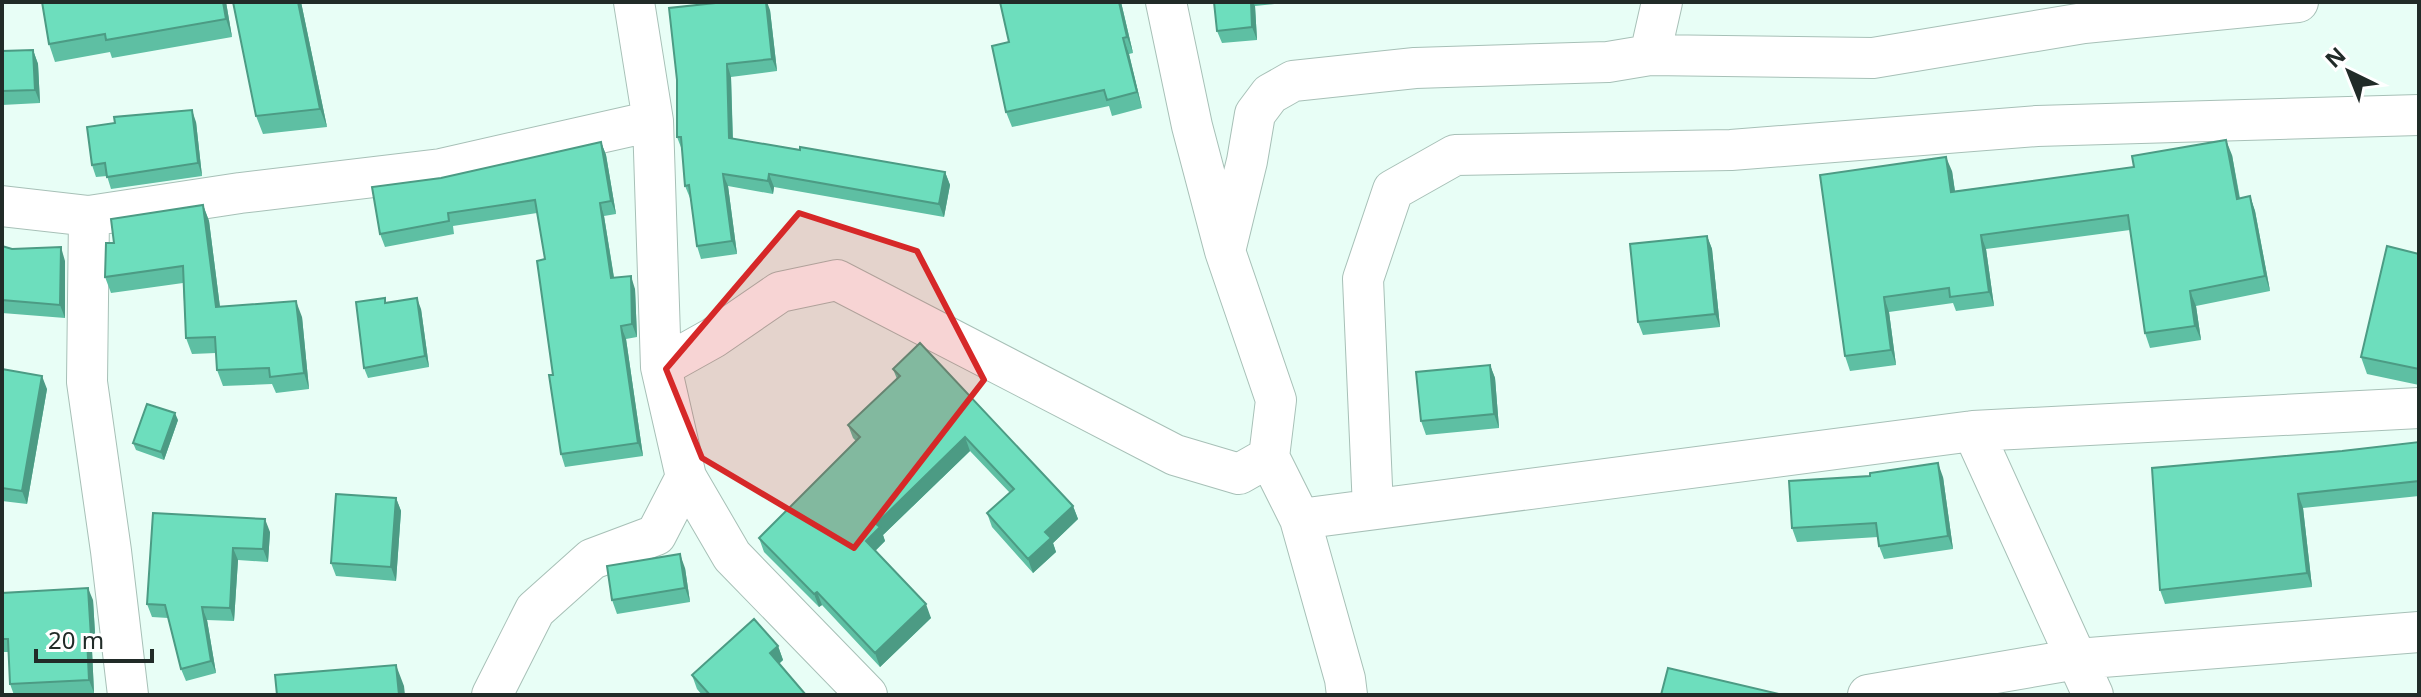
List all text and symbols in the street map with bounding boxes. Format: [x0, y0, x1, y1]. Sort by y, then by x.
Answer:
north arrow [2309, 32, 2389, 112]
text: N [2318, 40, 2351, 74]
scale bar [36, 613, 152, 663]
text: 20 m [48, 623, 104, 656]

